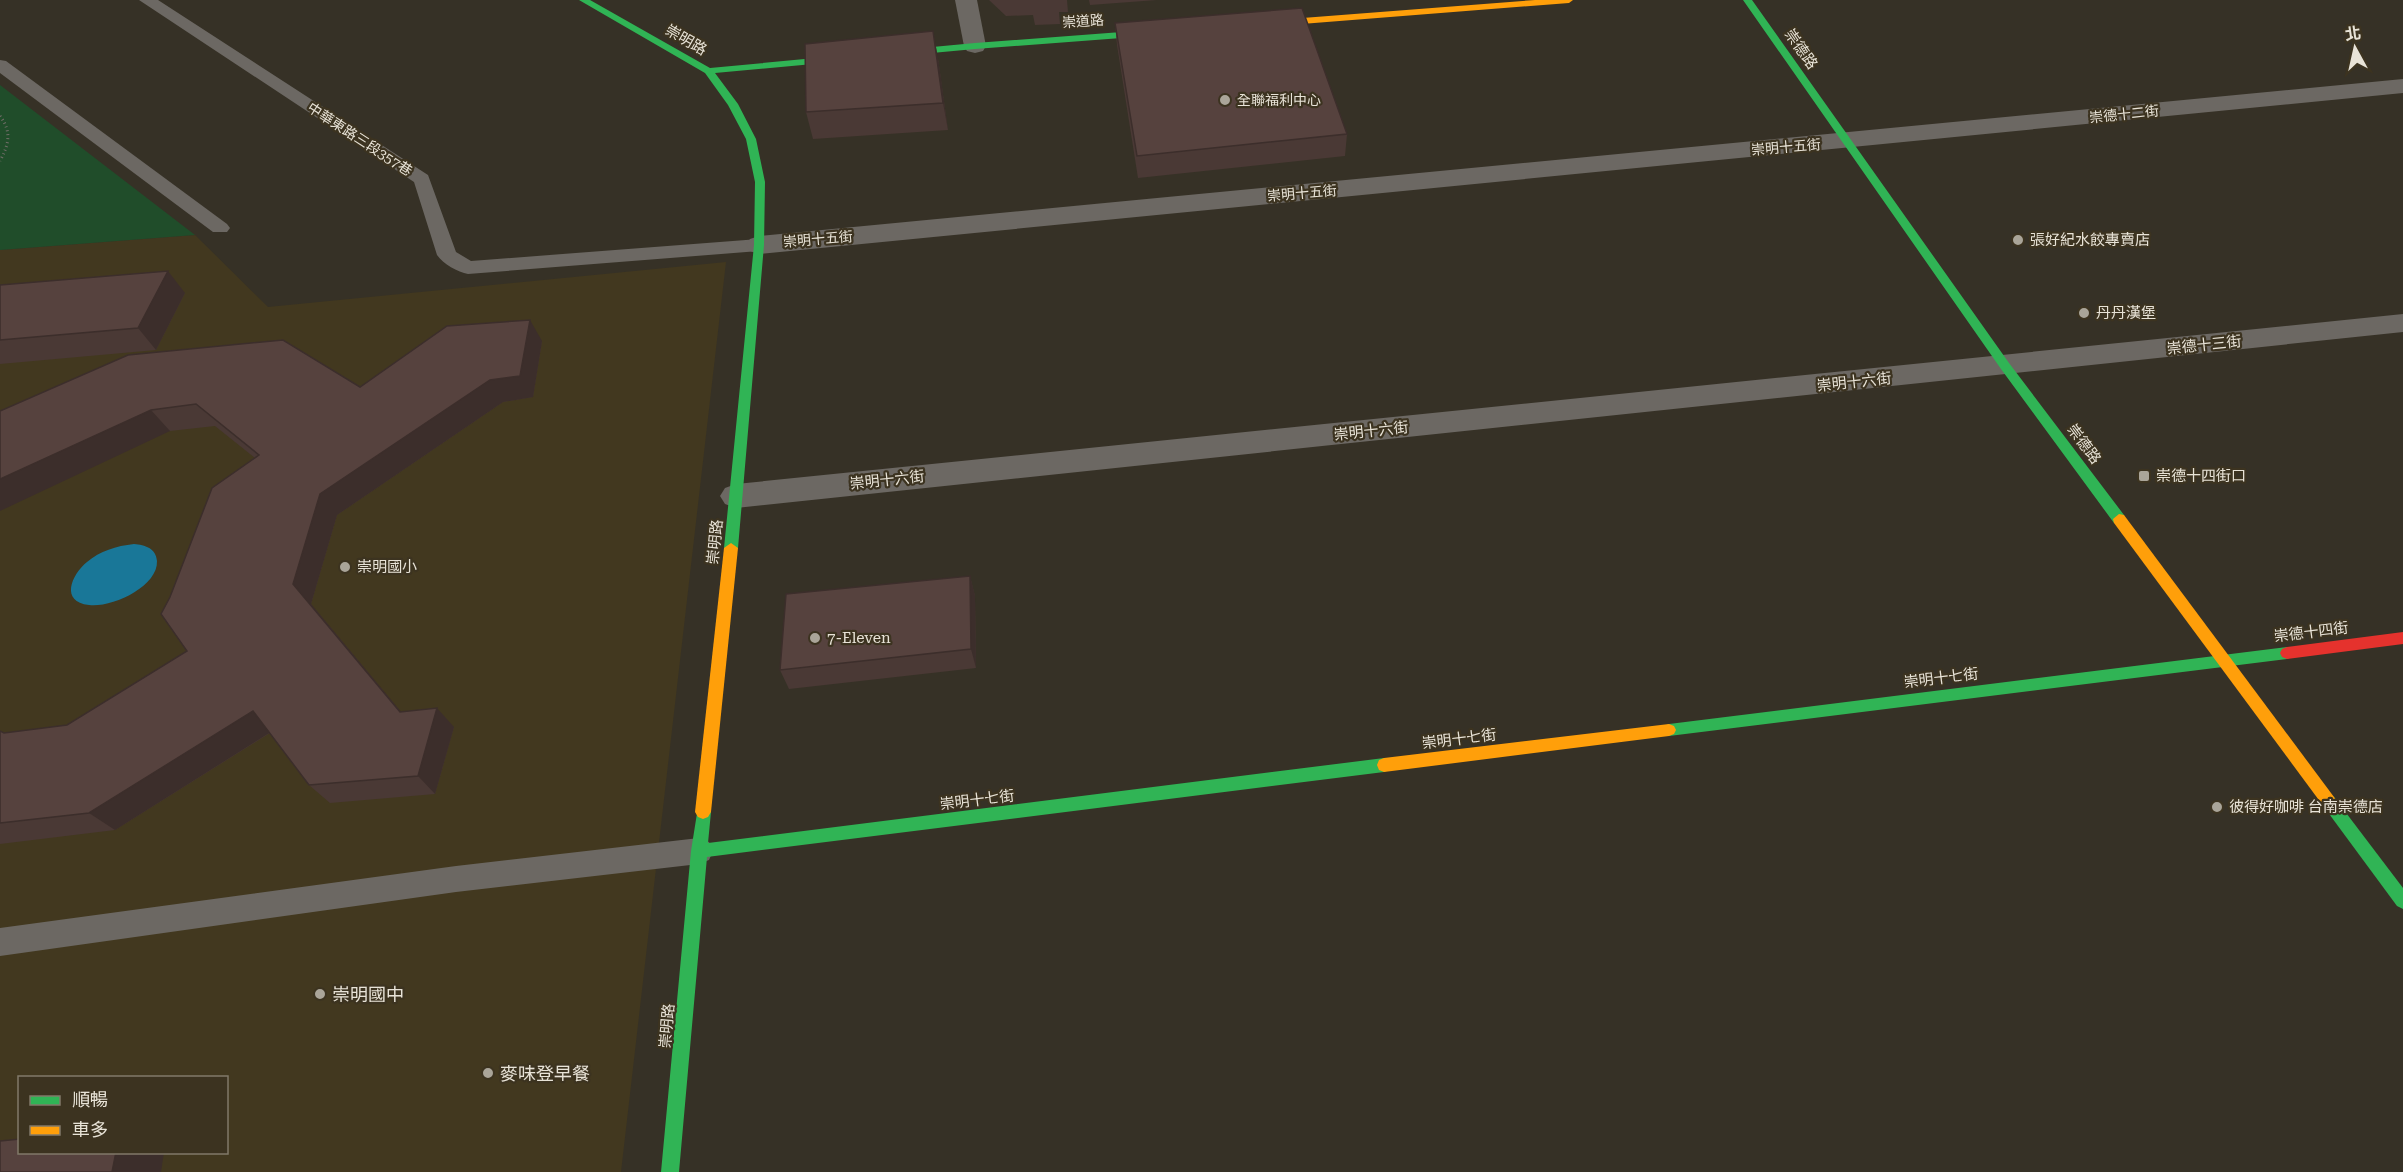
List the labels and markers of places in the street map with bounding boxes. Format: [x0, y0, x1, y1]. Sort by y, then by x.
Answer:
place label: 全聯福利中心 [1237, 92, 1321, 108]
marker: 全聯福利中心 [1218, 93, 1232, 107]
place label: 張好紀水餃專賣店 [2030, 231, 2150, 249]
marker: 張好紀水餃專賣店 [2011, 233, 2025, 247]
place label: 丹丹漢堡 [2096, 304, 2156, 322]
marker: 丹丹漢堡 [2077, 306, 2091, 320]
place label: 崇德十四街口 [2156, 467, 2246, 485]
marker: 崇德十四街口 [2137, 469, 2151, 483]
place label: 崇明國小 [357, 558, 417, 576]
marker: 崇明國小 [338, 560, 352, 574]
place label: 7-Eleven [827, 629, 891, 647]
marker: 7-Eleven [808, 631, 822, 645]
place label: 彼得好咖啡 台南崇德店 [2229, 798, 2383, 816]
marker: 彼得好咖啡 台南崇德店 [2210, 800, 2224, 814]
place label: 崇明國中 [332, 984, 404, 1005]
marker: 崇明國中 [313, 987, 327, 1001]
place label: 麥味登早餐 [500, 1063, 590, 1084]
marker: 麥味登早餐 [481, 1066, 495, 1080]

